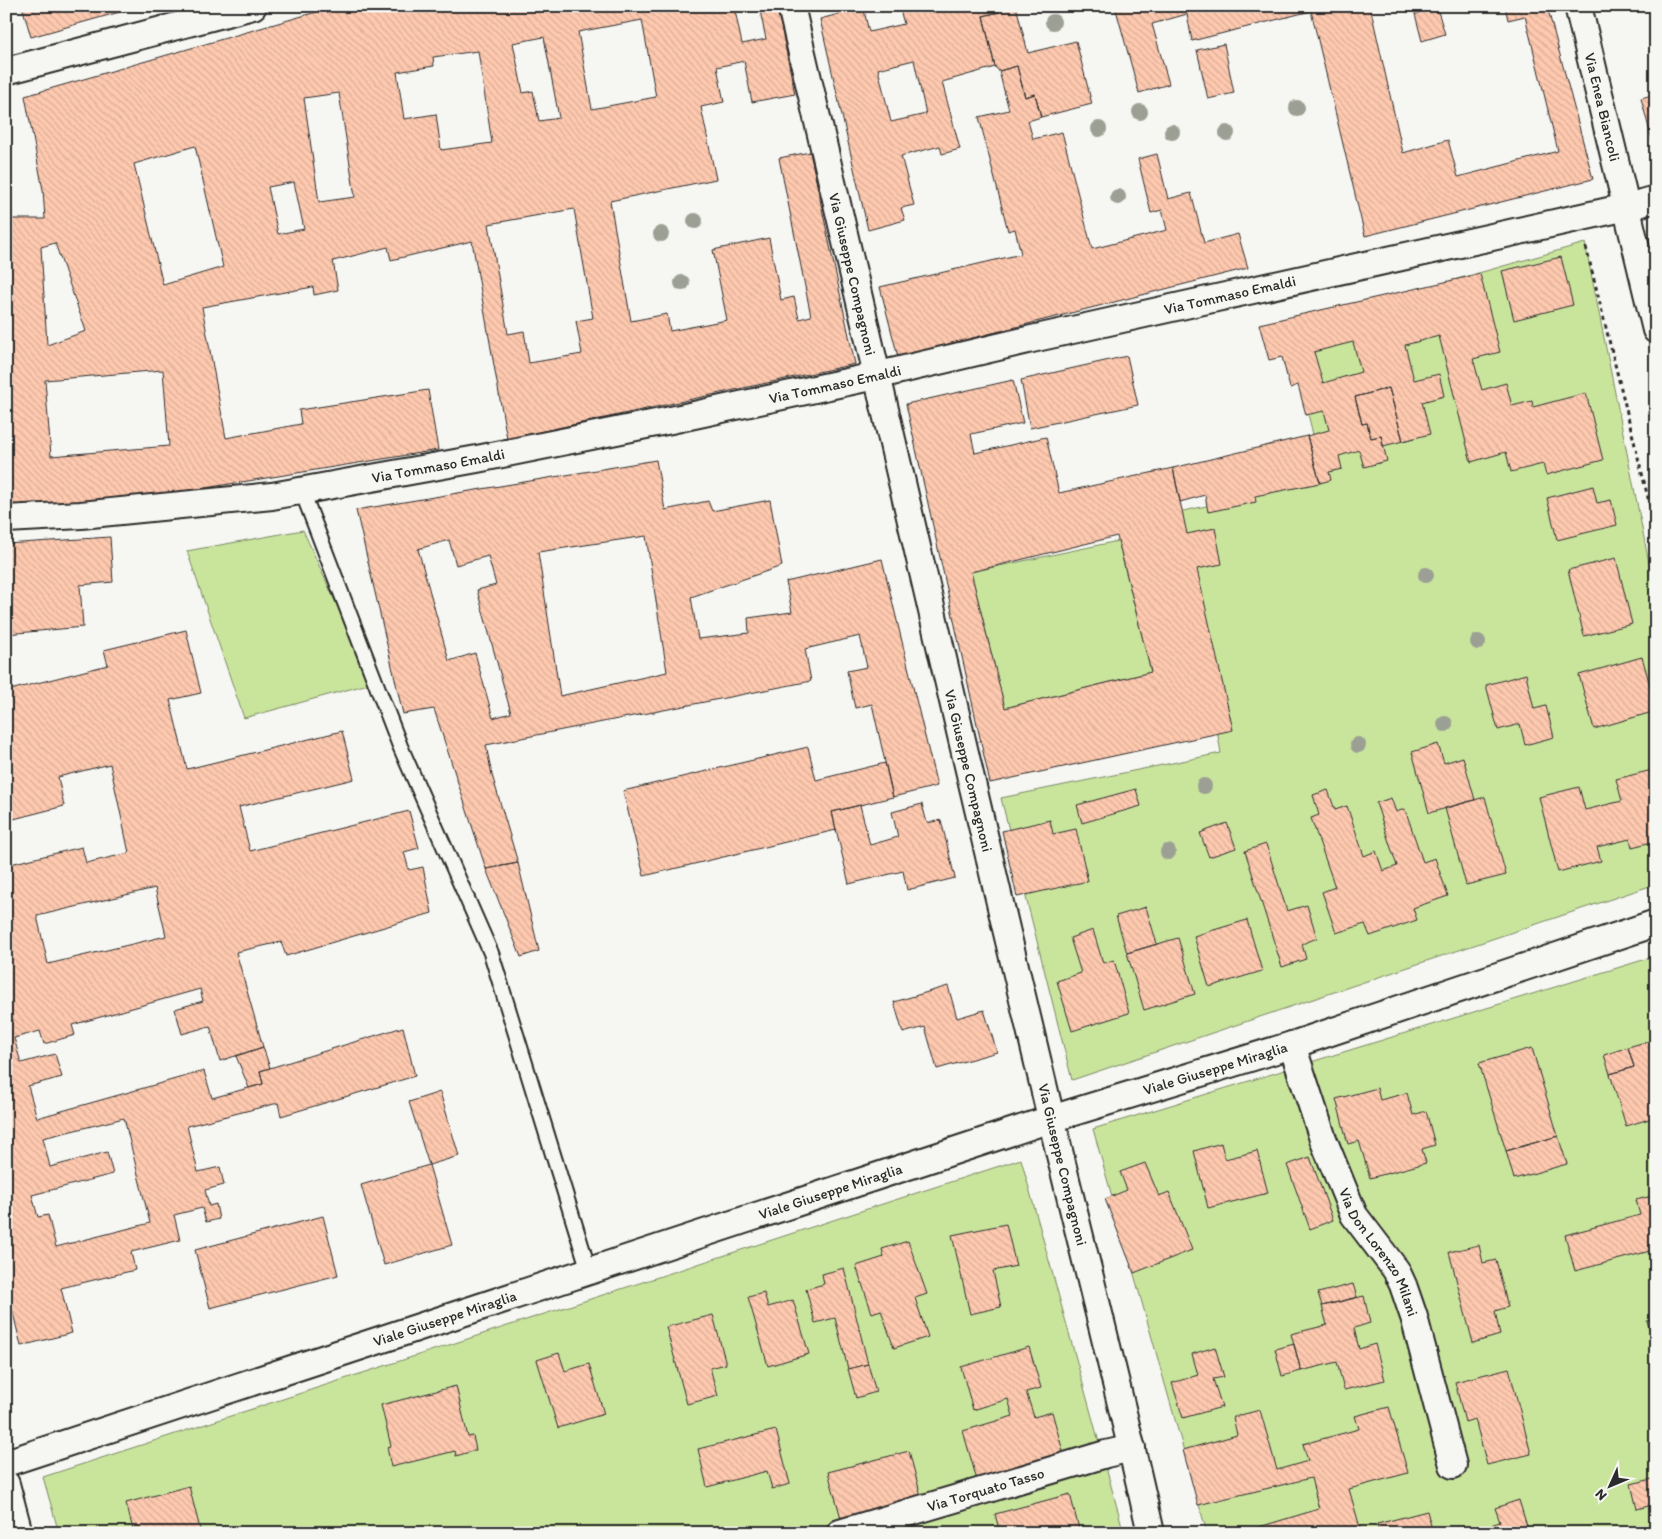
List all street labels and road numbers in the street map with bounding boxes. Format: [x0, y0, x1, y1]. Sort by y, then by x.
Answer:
street label: Via Enea Biancoli [1581, 51, 1624, 163]
street label: Via Giuseppe Compagnoni [825, 191, 880, 357]
street label: Via Tommaso Emaldi [1162, 272, 1298, 318]
street label: Via Tommaso Emaldi [767, 361, 903, 408]
street label: Via Tommaso Emaldi [370, 445, 506, 487]
street label: Via Giuseppe Compagnoni [941, 688, 996, 854]
street label: Viale Giuseppe Miraglia [1141, 1038, 1290, 1099]
street label: Via Giuseppe Compagnoni [1034, 1082, 1091, 1248]
street label: Viale Giuseppe Miraglia [756, 1159, 905, 1224]
street label: Via Don Lorenzo Milani [1335, 1185, 1422, 1319]
street label: Viale Giuseppe Miraglia [371, 1286, 519, 1351]
street label: Via Torquato Tasso [925, 1464, 1046, 1516]

